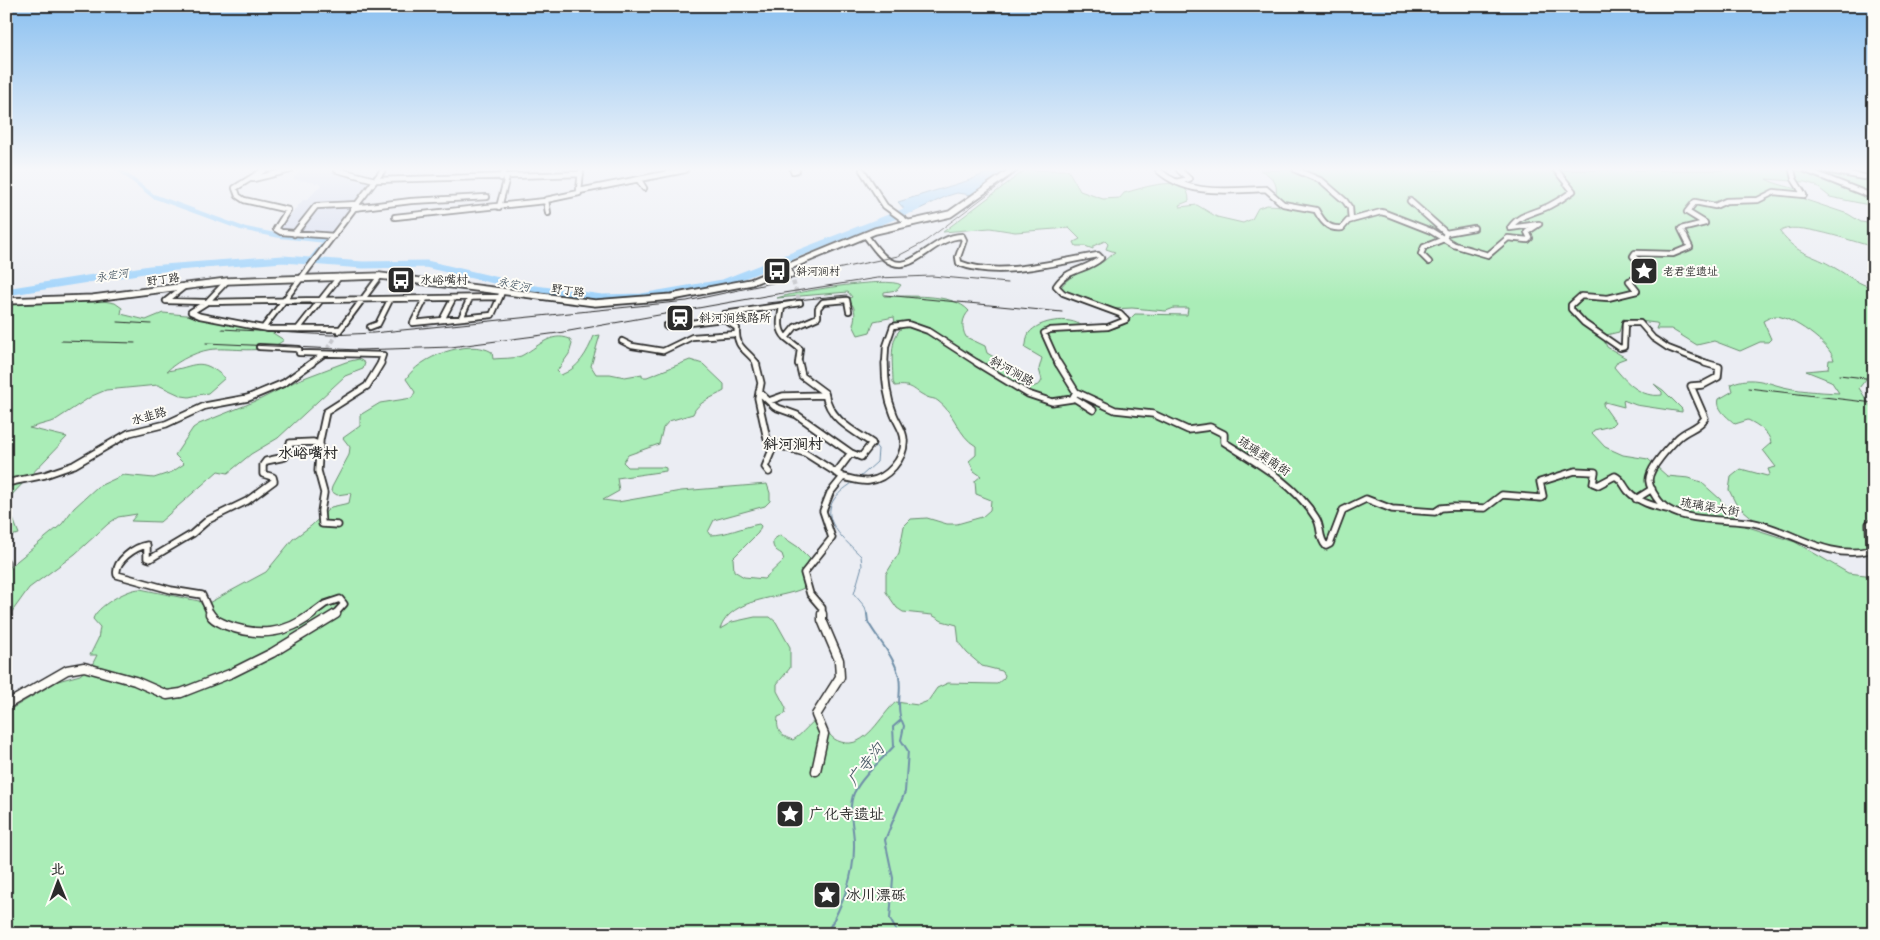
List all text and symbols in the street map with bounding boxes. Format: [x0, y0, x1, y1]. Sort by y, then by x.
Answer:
bus stop icon: 斜河涧村 [762, 256, 792, 286]
place icon: 老君堂遗址 [1629, 256, 1659, 286]
bus stop icon: 水峪嘴村 [386, 265, 416, 295]
place label: 斜河涧村 [796, 265, 840, 278]
place label: 老君堂遗址 [1663, 265, 1718, 278]
water label: 永定河 [95, 266, 131, 284]
street label: 野丁路 [146, 271, 180, 288]
place label: 水峪嘴村 [420, 273, 468, 288]
water label: 永定河 [496, 275, 533, 295]
street label: 野丁路 [551, 282, 585, 299]
station icon: 斜河涧线路所 [665, 303, 695, 333]
place label: 斜河涧线路所 [699, 311, 772, 326]
street label: 斜河涧路 [987, 353, 1036, 390]
street label: 水韭路 [130, 404, 169, 429]
street label: 琉璃渠南街 [1235, 433, 1293, 479]
district label: 斜河涧村 [763, 435, 823, 454]
district label: 水峪嘴村 [278, 444, 338, 463]
street label: 琉璃渠大街 [1679, 495, 1741, 520]
water label: 广寺沟 [843, 738, 890, 790]
place icon: 广化寺遗址 [775, 799, 805, 829]
place label: 广化寺遗址 [809, 805, 884, 824]
north arrow [32, 858, 82, 908]
text: 北 [51, 861, 65, 878]
place icon: 冰川漂砾 [812, 880, 842, 910]
place label: 冰川漂砾 [846, 886, 906, 905]

